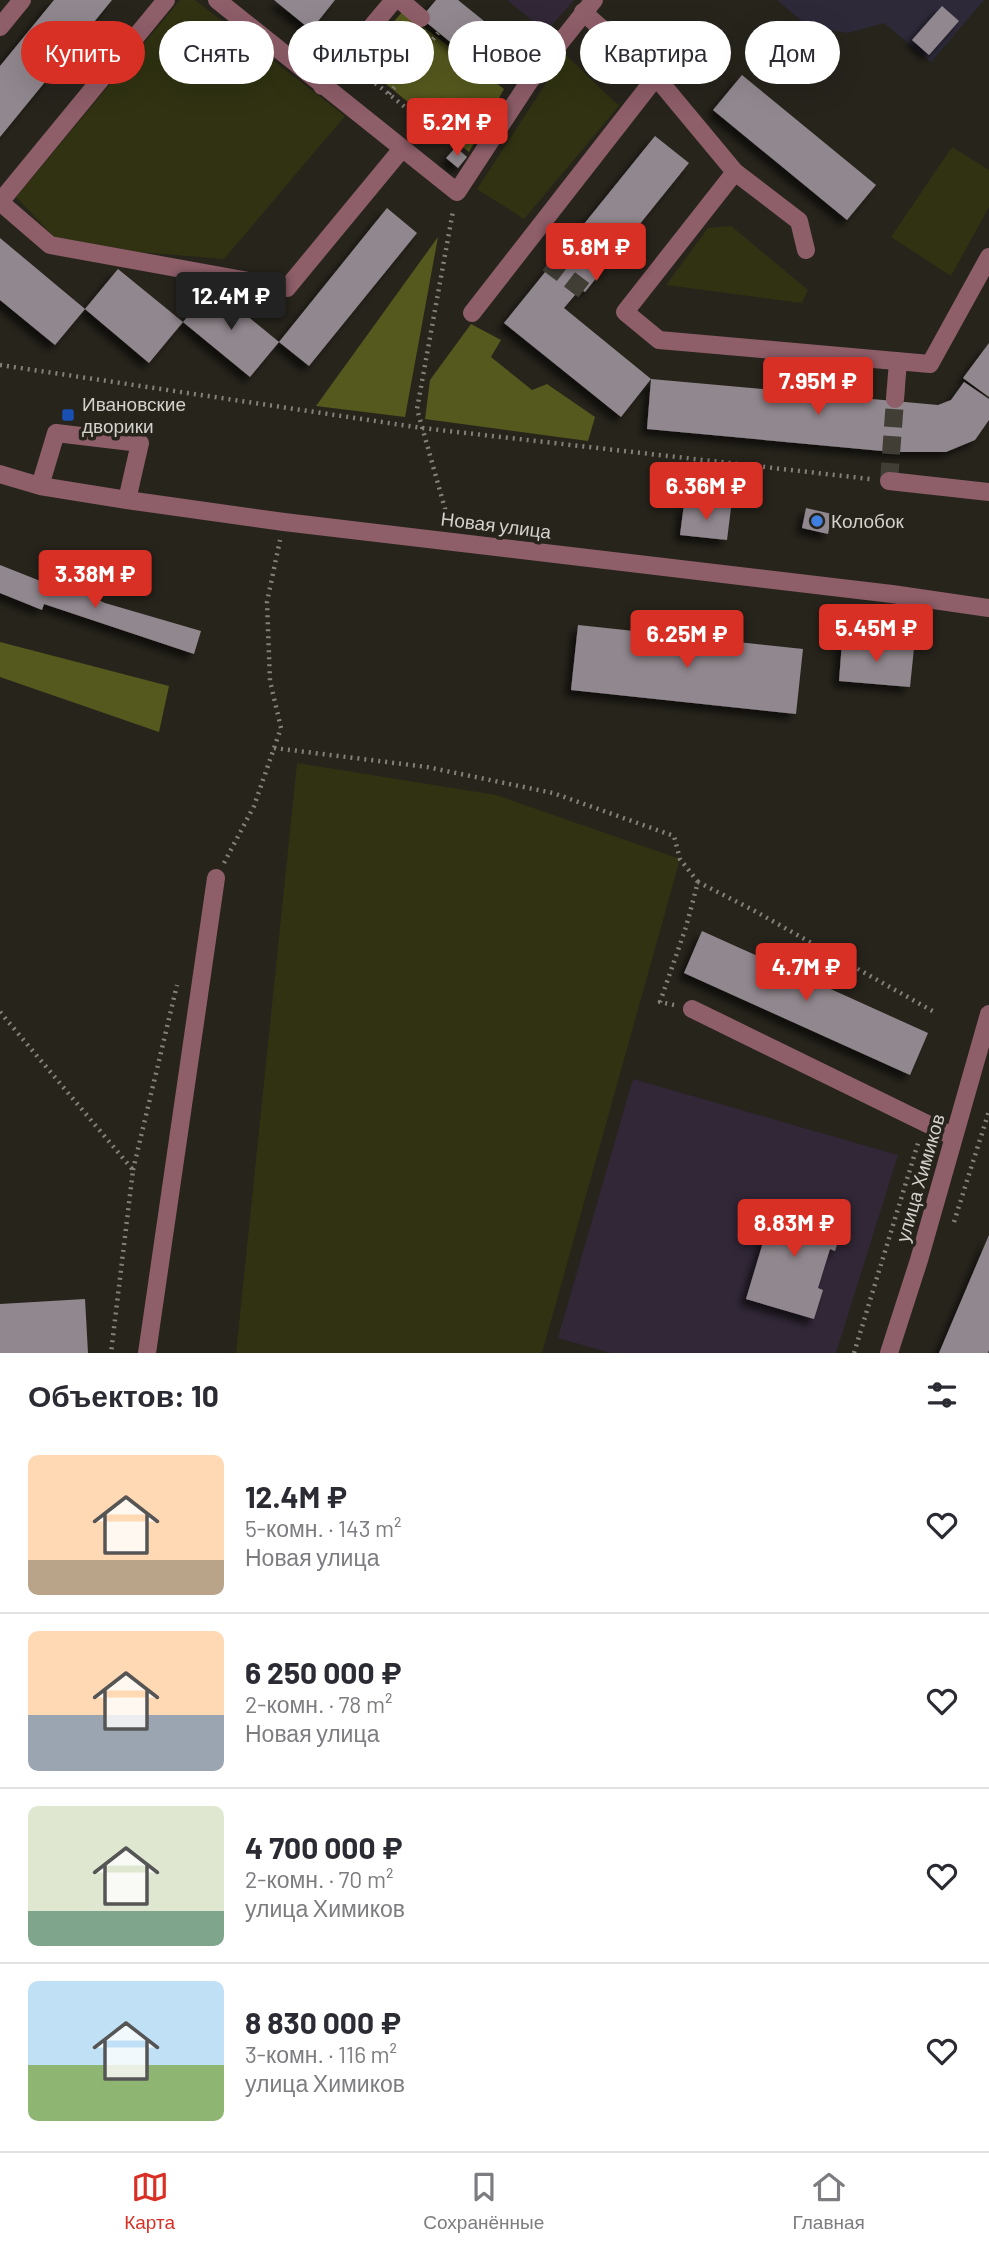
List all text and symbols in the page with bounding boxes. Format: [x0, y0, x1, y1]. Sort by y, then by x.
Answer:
chip: Купить [21, 21, 145, 84]
chip: Снять [159, 21, 274, 84]
chip: Фильтры [288, 21, 434, 84]
chip: Новое [448, 21, 566, 84]
chip: Квартира [580, 21, 731, 84]
chip: Дом [745, 21, 840, 84]
pin: 5.2M ₽ [400, 99, 514, 158]
text: 5.2M ₽ [423, 107, 491, 135]
pin: 5.8M ₽ [539, 224, 653, 283]
text: 5.8M ₽ [562, 232, 630, 260]
pin: 12.4M ₽ [166, 272, 296, 332]
text: 12.4M ₽ [192, 281, 270, 309]
pin: 7.95M ₽ [753, 358, 883, 417]
text: 7.95M ₽ [779, 366, 857, 394]
place label: Ивановские дворики [82, 392, 186, 437]
marker: Ивановские дворики [60, 407, 76, 423]
pin: 6.36M ₽ [641, 462, 771, 522]
text: 6.36M ₽ [666, 471, 746, 499]
street label: Новая улица [440, 506, 553, 543]
place label: Колобок [831, 509, 905, 532]
marker: Колобок [809, 513, 825, 529]
pin: 3.38M ₽ [30, 550, 160, 610]
text: 3.38M ₽ [55, 559, 135, 587]
pin: 5.45M ₽ [811, 604, 941, 664]
pin: 6.25M ₽ [622, 610, 752, 670]
text: 5.45M ₽ [835, 613, 917, 641]
text: 6.25M ₽ [646, 619, 728, 647]
pin: 4.7M ₽ [749, 944, 863, 1003]
text: 4.7M ₽ [772, 952, 840, 980]
street label: улица Химиков [890, 1111, 949, 1245]
pin: 8.83M ₽ [729, 1200, 859, 1259]
text: 8.83M ₽ [754, 1208, 834, 1236]
icon: filters [923, 1376, 961, 1414]
text: Объектов: 10 [28, 1377, 219, 1413]
text: 12.4M ₽ [245, 1478, 347, 1514]
icon: home [84, 1483, 168, 1567]
icon: heart [923, 1506, 961, 1544]
text: 5-комн. · 143 m² [245, 1514, 402, 1542]
text: Новая улица [245, 1543, 379, 1571]
text: 6 250 000 ₽ [245, 1654, 402, 1690]
icon: home [84, 1659, 168, 1743]
icon: heart [923, 1682, 961, 1720]
text: 2-комн. · 78 m² [245, 1690, 392, 1718]
text: Новая улица [245, 1719, 379, 1747]
text: 4 700 000 ₽ [245, 1829, 403, 1865]
icon: home [84, 1834, 168, 1918]
icon: heart [923, 1857, 961, 1895]
text: 2-комн. · 70 m² [245, 1865, 393, 1893]
text: улица Химиков [245, 1894, 405, 1922]
text: 8 830 000 ₽ [245, 2004, 401, 2040]
icon: home [84, 2009, 168, 2093]
icon: heart [923, 2032, 961, 2070]
text: 3-комн. · 116 m² [245, 2040, 397, 2068]
text: улица Химиков [245, 2069, 405, 2097]
tab: Карта [124, 2168, 175, 2234]
tab: Сохранённые [423, 2168, 544, 2234]
tab: Главная [793, 2168, 865, 2234]

